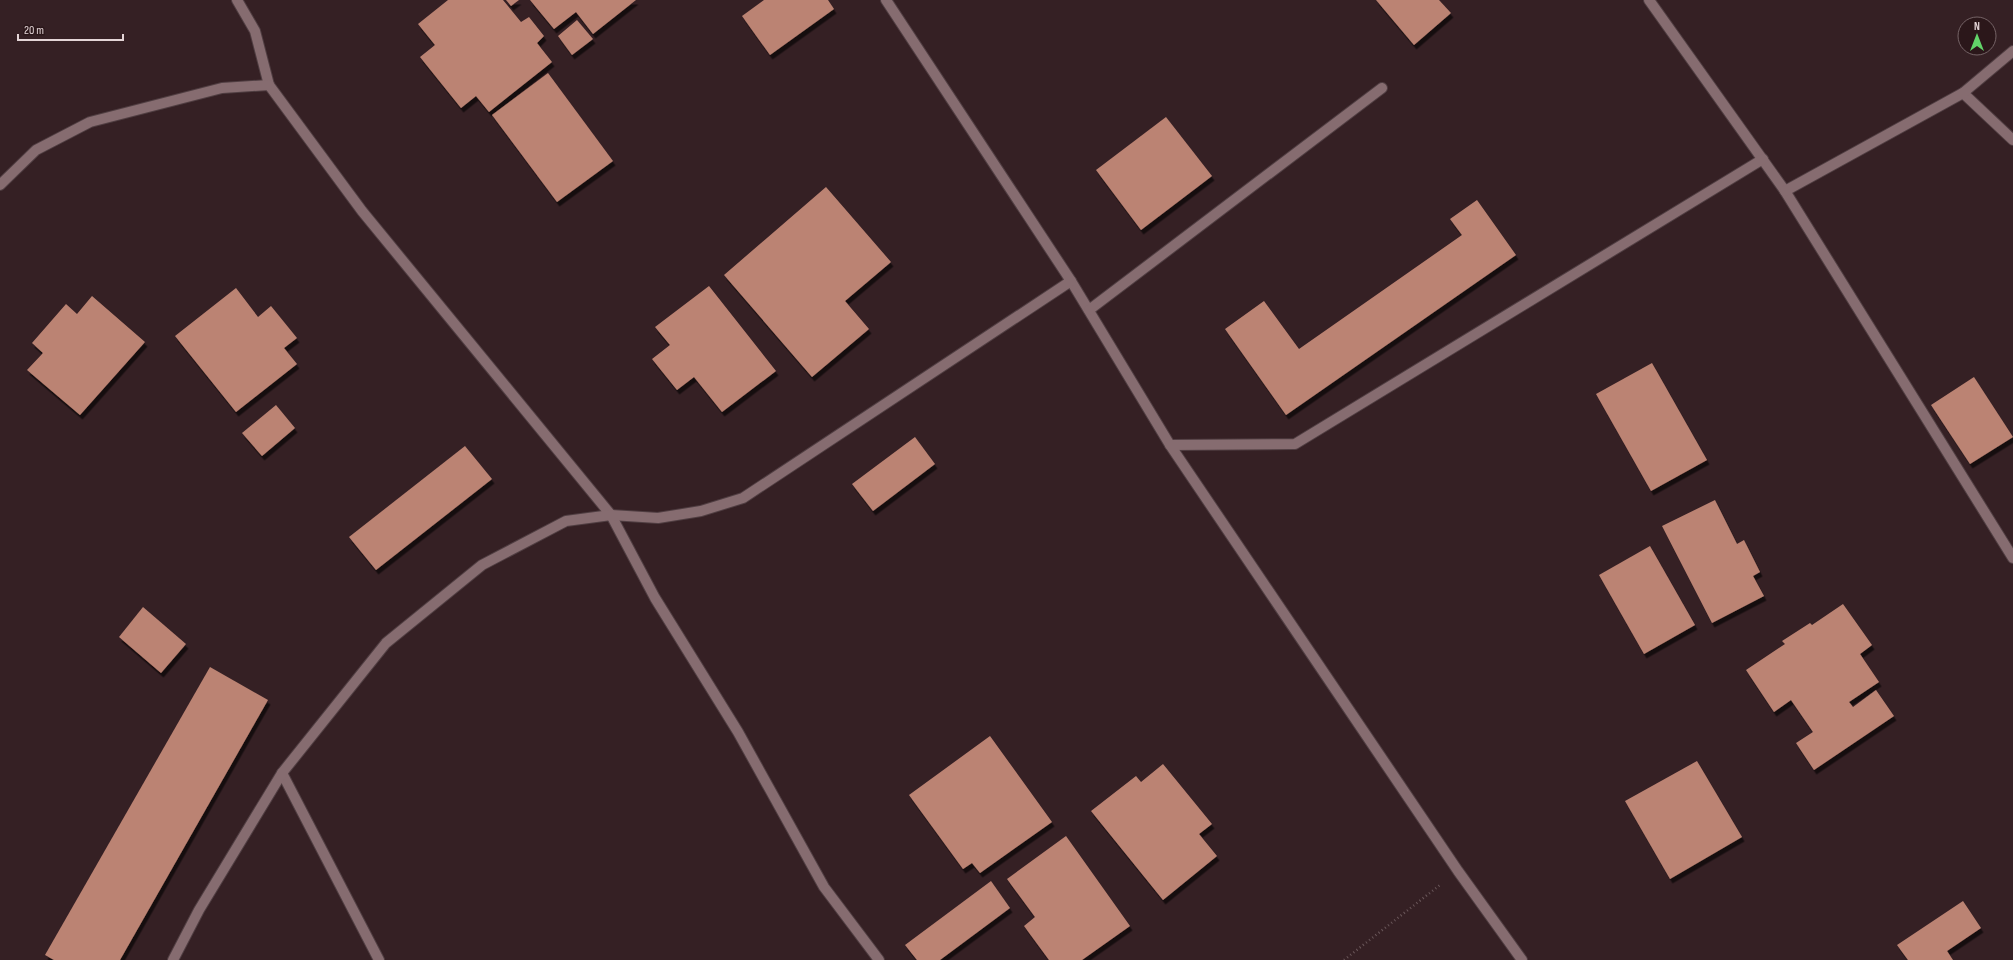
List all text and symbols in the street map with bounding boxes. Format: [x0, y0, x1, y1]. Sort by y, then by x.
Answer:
scale bar [18, 16, 123, 42]
north arrow [1957, 16, 1997, 56]
text: N [1974, 20, 1980, 33]
text: 20 m [24, 23, 44, 38]

